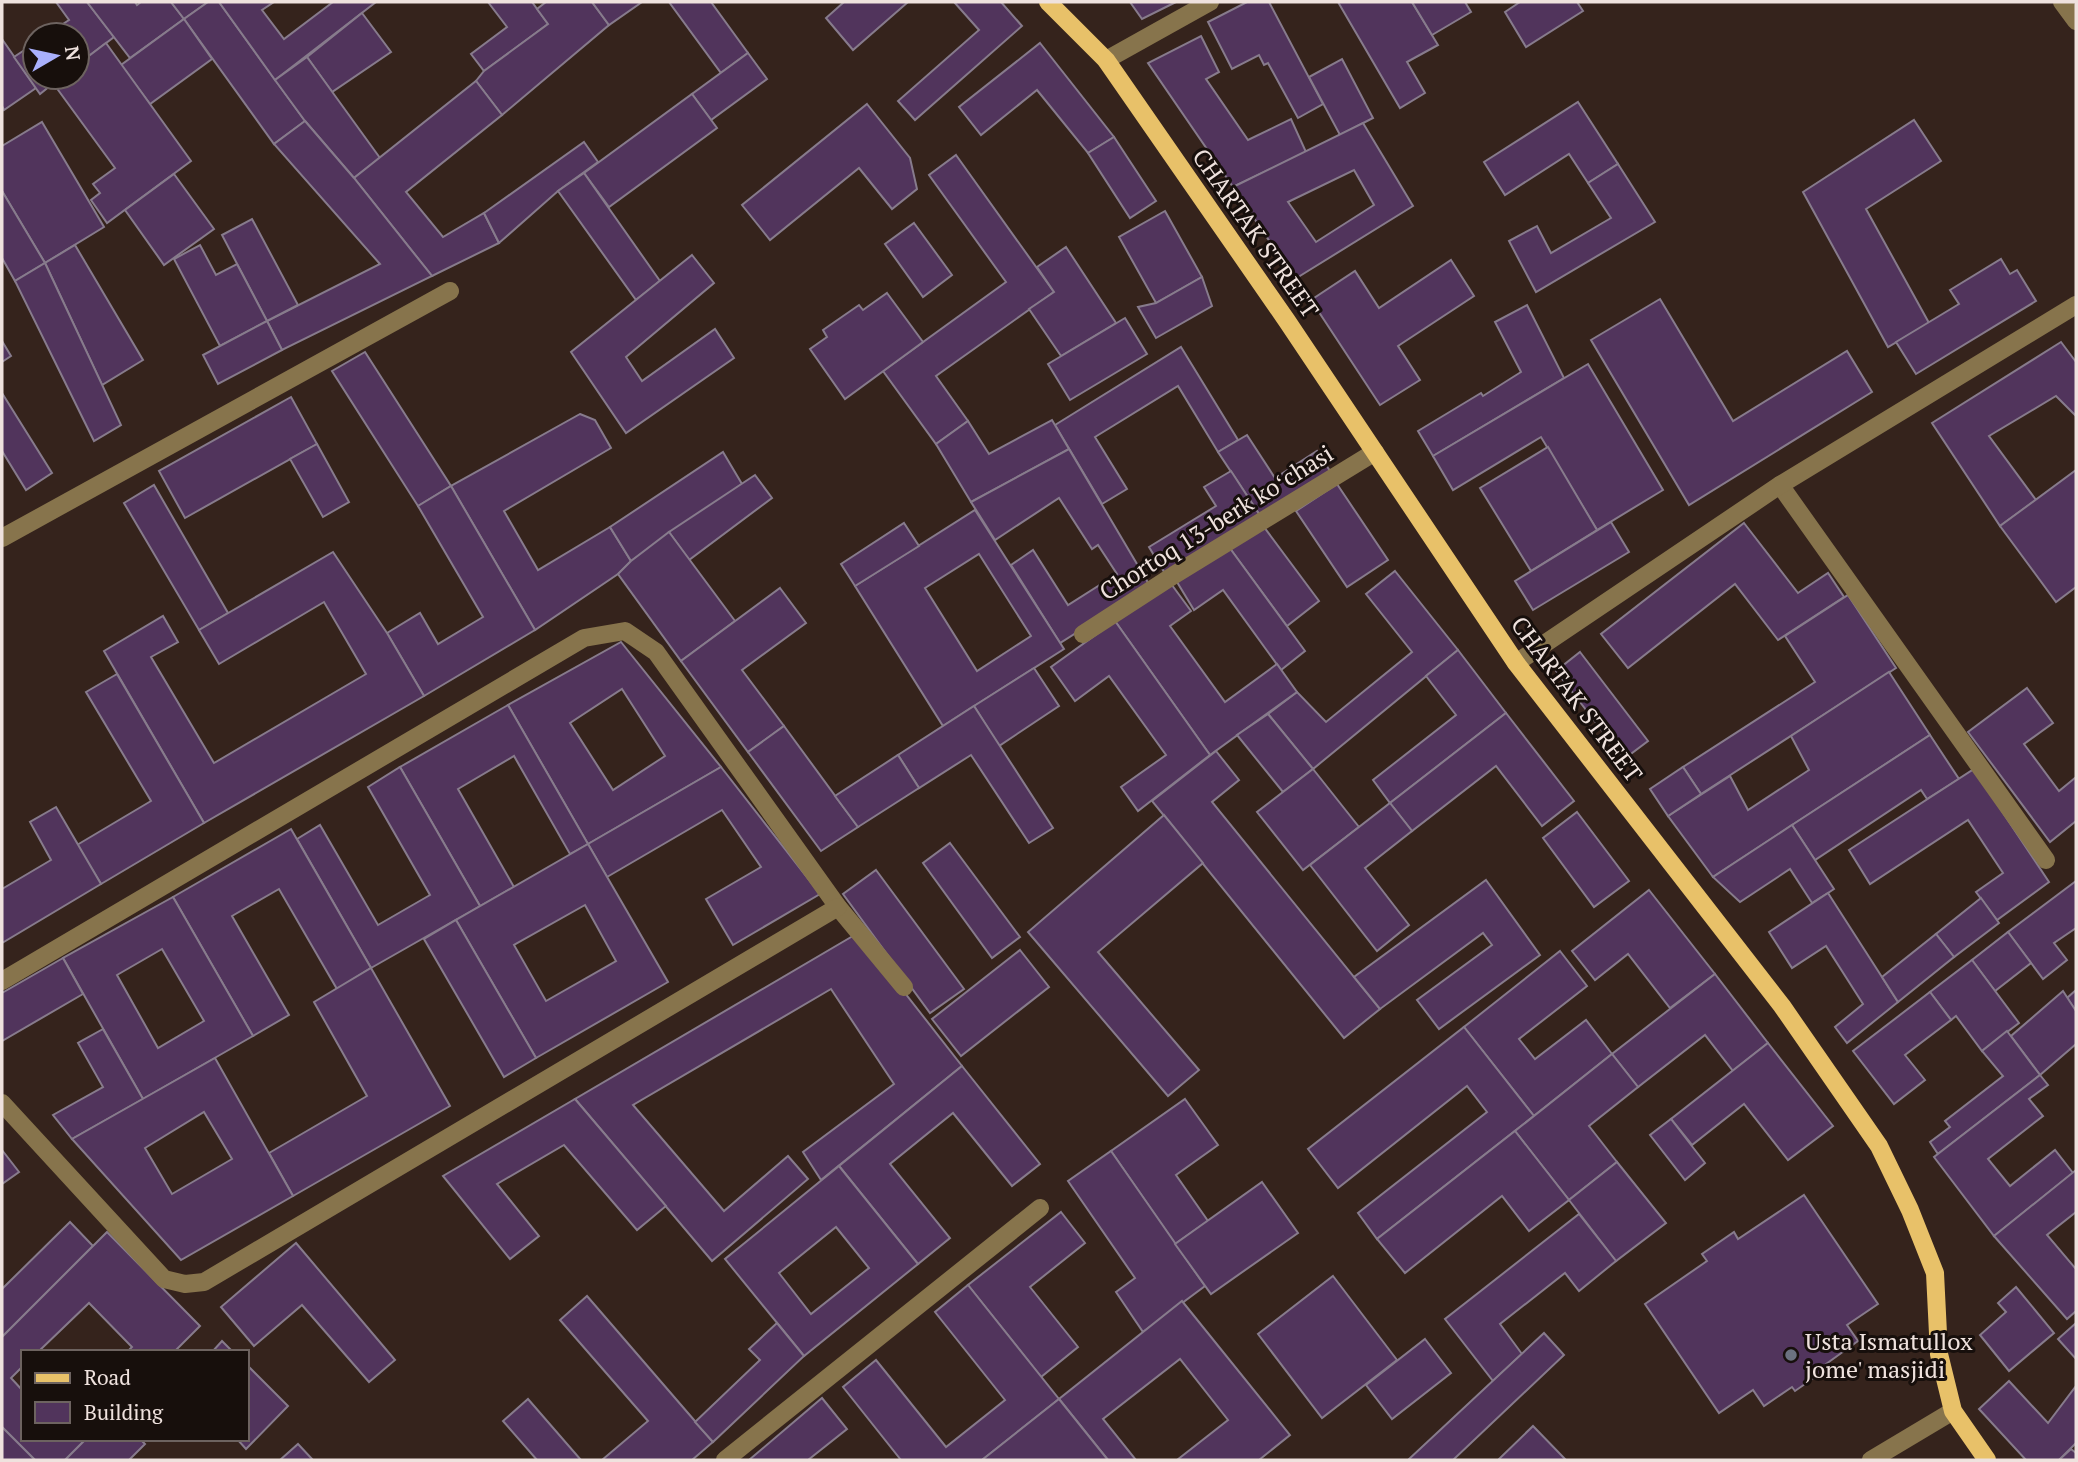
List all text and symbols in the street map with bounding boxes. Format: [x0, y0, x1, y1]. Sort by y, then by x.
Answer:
north arrow [21, 21, 91, 91]
text: N [60, 44, 87, 63]
street label: CHARTAK STREET [1186, 142, 1327, 324]
street label: Chortoq 13-berk koʻchasi [1093, 437, 1339, 607]
street label: CHARTAK STREET [1504, 610, 1650, 789]
place label: Usta Ismatullox jome' masjidi [1805, 1325, 1973, 1385]
marker: Usta Ismatullox jome' masjidi [1783, 1347, 1799, 1363]
legend [21, 1350, 248, 1441]
text: Road [84, 1363, 131, 1391]
text: Building [84, 1398, 164, 1426]

